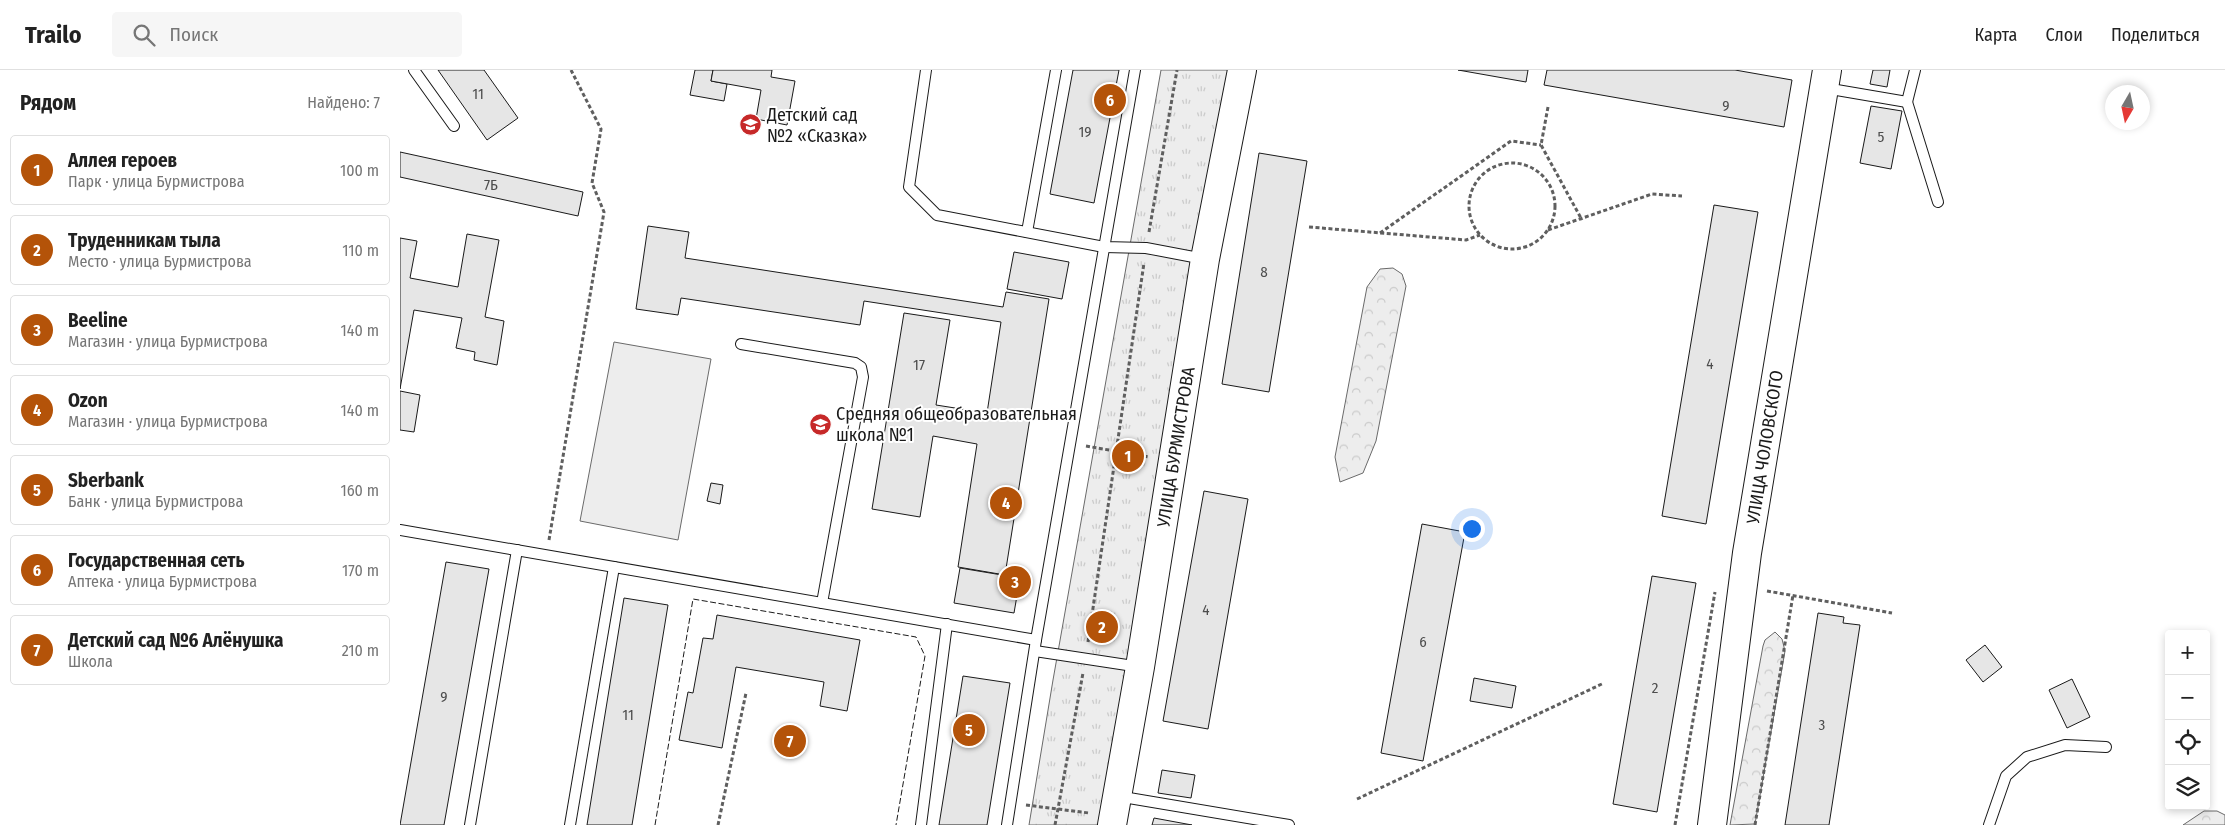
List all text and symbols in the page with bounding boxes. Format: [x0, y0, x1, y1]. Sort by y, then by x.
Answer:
search box [112, 12, 462, 57]
text: Trailo [25, 21, 82, 49]
icon: search [130, 21, 158, 49]
text: Поиск [170, 23, 218, 46]
text: Карта [1974, 24, 2017, 46]
text: Слои [2045, 24, 2083, 46]
text: Поделиться [2111, 24, 2200, 46]
pin: 6 [1094, 81, 1126, 119]
house number: 11 [472, 85, 484, 103]
north arrow [2105, 85, 2150, 130]
text: Рядом [20, 90, 76, 116]
text: Найдено: 7 [307, 93, 380, 112]
house number: 9 [1722, 97, 1730, 115]
place label: Детский сад №2 «Сказка» [766, 104, 867, 147]
school or university icon: Детский сад №2 «Сказка» [739, 113, 763, 137]
house number: 19 [1078, 123, 1092, 141]
house number: 5 [1878, 128, 1885, 146]
text: Аллея героев [68, 149, 177, 172]
text: 1 [34, 161, 40, 180]
text: 100 m [340, 161, 379, 180]
text: Парк · улица Бурмистрова [68, 172, 245, 191]
house number: 7Б [484, 176, 498, 194]
text: Труденникам тыла [68, 229, 221, 252]
text: 2 [33, 241, 41, 260]
text: 110 m [342, 241, 379, 260]
text: Место · улица Бурмистрова [68, 252, 252, 271]
house number: 8 [1260, 263, 1268, 281]
text: Beeline [68, 309, 128, 332]
text: 3 [33, 321, 41, 340]
text: 140 m [341, 321, 379, 340]
text: Магазин · улица Бурмистрова [68, 332, 268, 351]
house number: 4 [1706, 355, 1714, 373]
house number: 17 [913, 356, 925, 374]
street label: УЛИЦА БУРМИСТРОВА [1152, 365, 1200, 530]
street label: УЛИЦА ЧОЛОВСКОГО [1742, 369, 1788, 526]
text: Ozon [68, 389, 108, 412]
text: 4 [33, 401, 41, 420]
text: 140 m [341, 401, 379, 420]
place label: Средняя общеобразовательная школа №1 [836, 403, 1077, 446]
text: Магазин · улица Бурмистрова [68, 412, 268, 431]
school or university icon: Средняя общеобразовательная школа №1 [808, 412, 832, 436]
pin: 1 [1112, 437, 1144, 475]
text: Sberbank [68, 469, 144, 492]
text: 5 [33, 481, 41, 500]
text: 160 m [340, 481, 379, 500]
pin: 4 [990, 484, 1022, 522]
text: Банк · улица Бурмистрова [68, 492, 243, 511]
your location [1459, 516, 1485, 542]
text: Государственная сеть [68, 549, 244, 572]
text: 6 [33, 561, 41, 580]
text: 170 m [342, 561, 379, 580]
pin: 3 [999, 563, 1031, 601]
text: Аптека · улица Бурмистрова [68, 572, 257, 591]
house number: 4 [1202, 601, 1210, 619]
pin: 2 [1086, 608, 1118, 646]
text: Детский сад №6 Алёнушка [68, 629, 283, 652]
map controls [2165, 630, 2210, 810]
button: + [2165, 630, 2210, 675]
house number: 6 [1419, 633, 1427, 651]
text: 7 [34, 641, 40, 660]
text: 210 m [342, 641, 379, 660]
text: Школа [68, 652, 113, 671]
button: − [2165, 675, 2210, 720]
house number: 2 [1652, 679, 1659, 697]
house number: 9 [440, 688, 448, 706]
house number: 11 [622, 706, 634, 724]
pin: 5 [953, 711, 985, 749]
house number: 3 [1819, 716, 1826, 734]
button: locate [2165, 720, 2210, 765]
pin: 7 [774, 722, 806, 760]
button: layers [2165, 765, 2210, 810]

